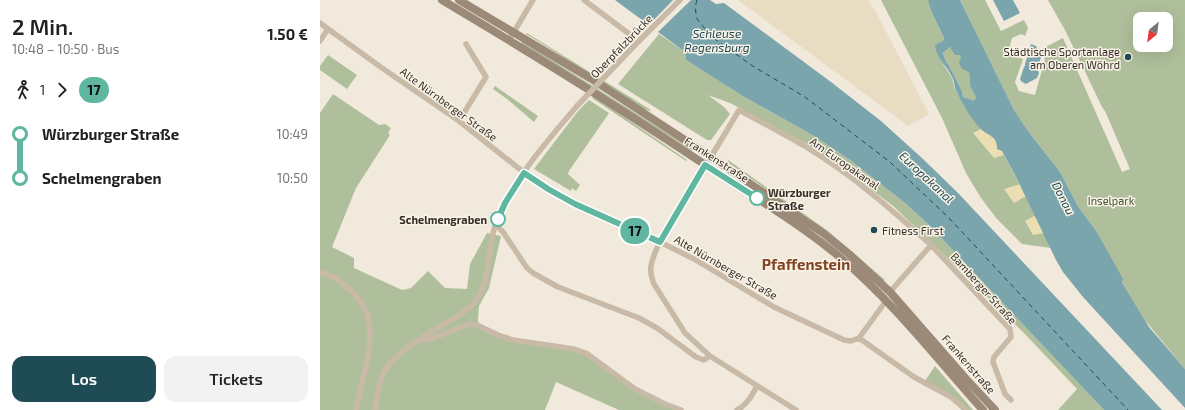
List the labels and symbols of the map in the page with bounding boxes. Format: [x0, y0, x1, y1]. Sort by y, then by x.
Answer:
street label: Oberpfalzbrücke [587, 12, 655, 80]
north arrow [1133, 12, 1173, 52]
water label: Schleuse Regensburg [684, 26, 750, 54]
place label: Städtische Sportanlage am Oberen Wöhrd [1004, 45, 1120, 71]
marker: Städtische Sportanlage am Oberen Wöhrd [1123, 52, 1133, 62]
street label: Alte Nürnberger Straße [398, 64, 500, 144]
street label: Frankenstraße [682, 133, 752, 185]
street label: Am Europakanal [808, 134, 883, 192]
water label: Europakanal [897, 148, 957, 206]
water label: Donau [1050, 179, 1078, 217]
place label: Würzburger Straße [768, 186, 831, 212]
marker: Würzburger Straße [749, 190, 765, 206]
park label: Inselpark [1088, 194, 1135, 207]
marker: Schelmengraben [490, 211, 506, 227]
place label: Schelmengraben [399, 213, 487, 226]
line badge: 17 [617, 218, 653, 244]
place label: Fitness First [882, 224, 944, 237]
marker: Fitness First [869, 225, 879, 235]
street label: Alte Nürnberger Straße [672, 232, 780, 302]
street label: Bamberger Straße [948, 250, 1020, 327]
district label: Pfaffenstein [762, 255, 850, 273]
street label: Frankenstraße [940, 332, 998, 396]

